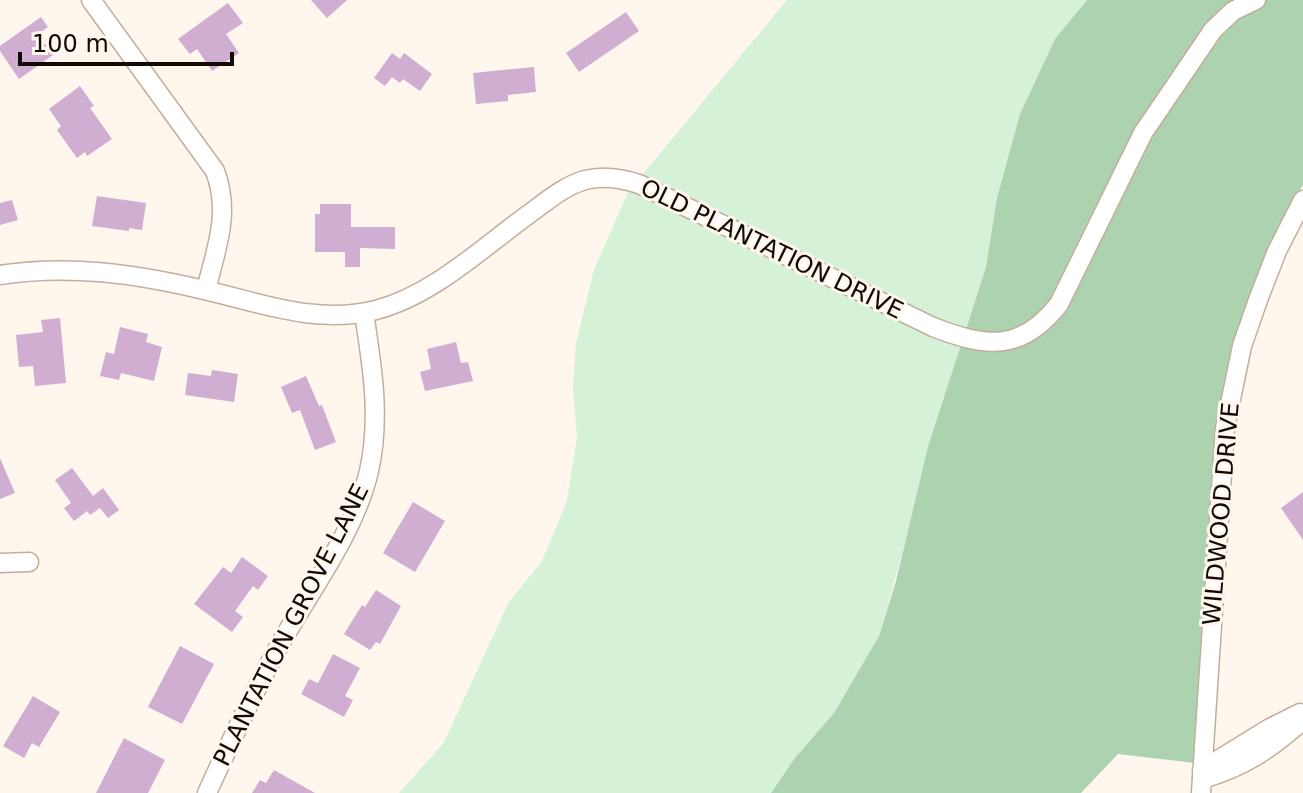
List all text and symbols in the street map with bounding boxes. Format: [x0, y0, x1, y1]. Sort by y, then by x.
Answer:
scale bar [20, 16, 232, 66]
text: 100 m [32, 30, 109, 58]
street label: OLD PLANTATION DRIVE [636, 173, 908, 325]
street label: WILDWOOD DRIVE [1197, 401, 1245, 627]
street label: PLANTATION GROVE LANE [208, 479, 374, 771]

